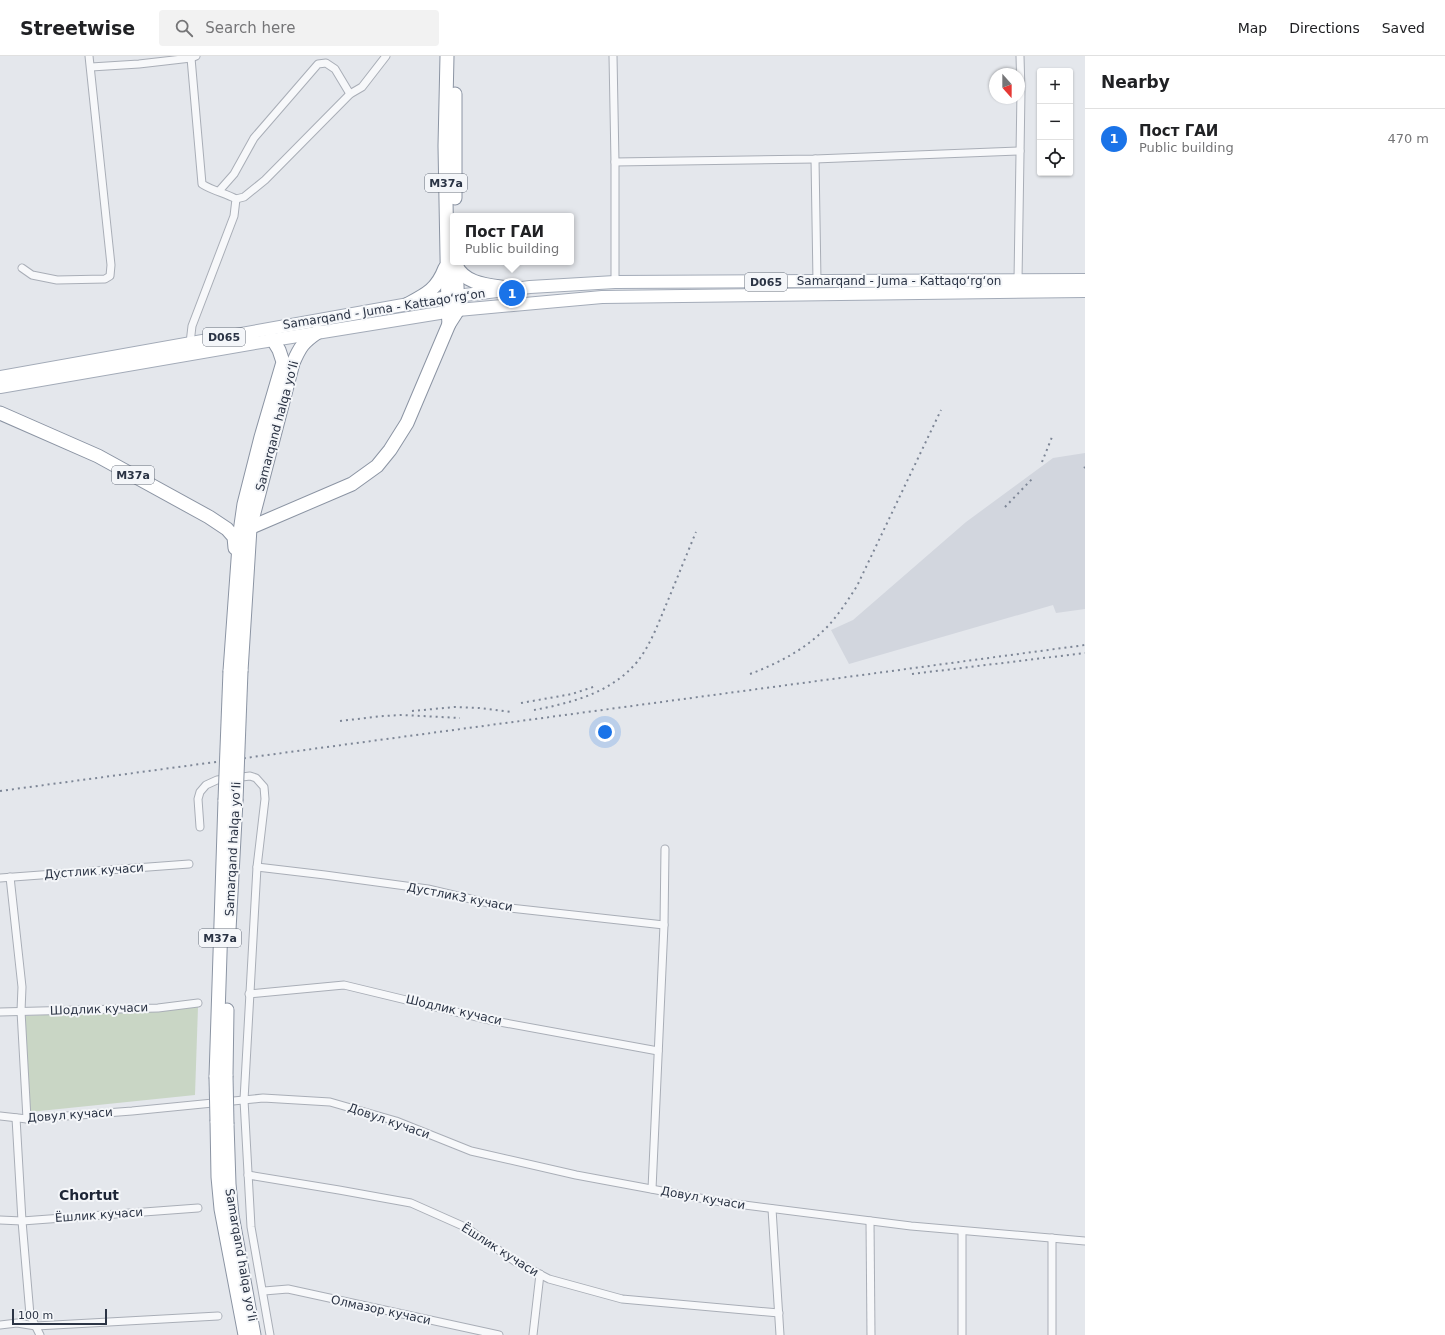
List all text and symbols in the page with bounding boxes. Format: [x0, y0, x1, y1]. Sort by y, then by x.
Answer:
search box [159, 10, 439, 46]
text: Streetwise [20, 17, 135, 39]
icon: search [173, 17, 195, 39]
text: Search here [205, 19, 295, 37]
text: Map [1238, 20, 1267, 36]
text: Directions [1289, 20, 1360, 36]
text: Saved [1382, 20, 1425, 36]
north arrow [989, 68, 1025, 104]
map controls [1037, 68, 1073, 176]
button: + [1037, 68, 1073, 104]
text: Nearby [1101, 72, 1170, 92]
button: − [1037, 104, 1073, 140]
text: Пост ГАИ [1139, 122, 1218, 140]
text: 1 [1109, 131, 1119, 146]
text: 470 m [1387, 131, 1429, 146]
button: locate [1037, 140, 1073, 176]
text: Public building [1139, 140, 1234, 155]
road number: M37a [425, 174, 467, 192]
popup [450, 213, 574, 265]
text: Пост ГАИ [465, 223, 544, 241]
text: Public building [465, 241, 559, 256]
road number: D065 [745, 273, 787, 291]
street label: Samarqand - Juma - Kattaqo‘rg‘on [797, 274, 1001, 288]
pin: 1 [499, 278, 525, 308]
street label: Samarqand - Juma - Kattaqo‘rg‘on [282, 286, 486, 332]
road number: D065 [203, 328, 245, 346]
street label: Samarqand halqa yoʻli [253, 359, 301, 493]
road number: M37a [112, 466, 154, 484]
your location [595, 722, 615, 742]
street label: Samarqand halqa yoʻli [222, 781, 244, 917]
street label: Дустлик кучаси [44, 861, 144, 881]
street label: Дустлик3 кучаси [406, 880, 514, 914]
road number: M37a [199, 929, 241, 947]
street label: Шодлик кучаси [405, 992, 503, 1028]
street label: Шодлик кучаси [50, 1000, 148, 1018]
street label: Довул кучаси [346, 1100, 432, 1142]
street label: Довул кучаси [27, 1105, 113, 1125]
street label: Довул кучаси [660, 1184, 746, 1212]
district label: Chortut [59, 1187, 119, 1203]
street label: Samarqand halqa yoʻli [222, 1187, 260, 1323]
street label: Ёшлик кучаси [54, 1204, 144, 1225]
street label: Ёшлик кучаси [459, 1220, 542, 1279]
street label: Олмазор кучаси [330, 1293, 432, 1327]
scale bar [12, 1307, 107, 1326]
text: 100 m [18, 1309, 53, 1322]

